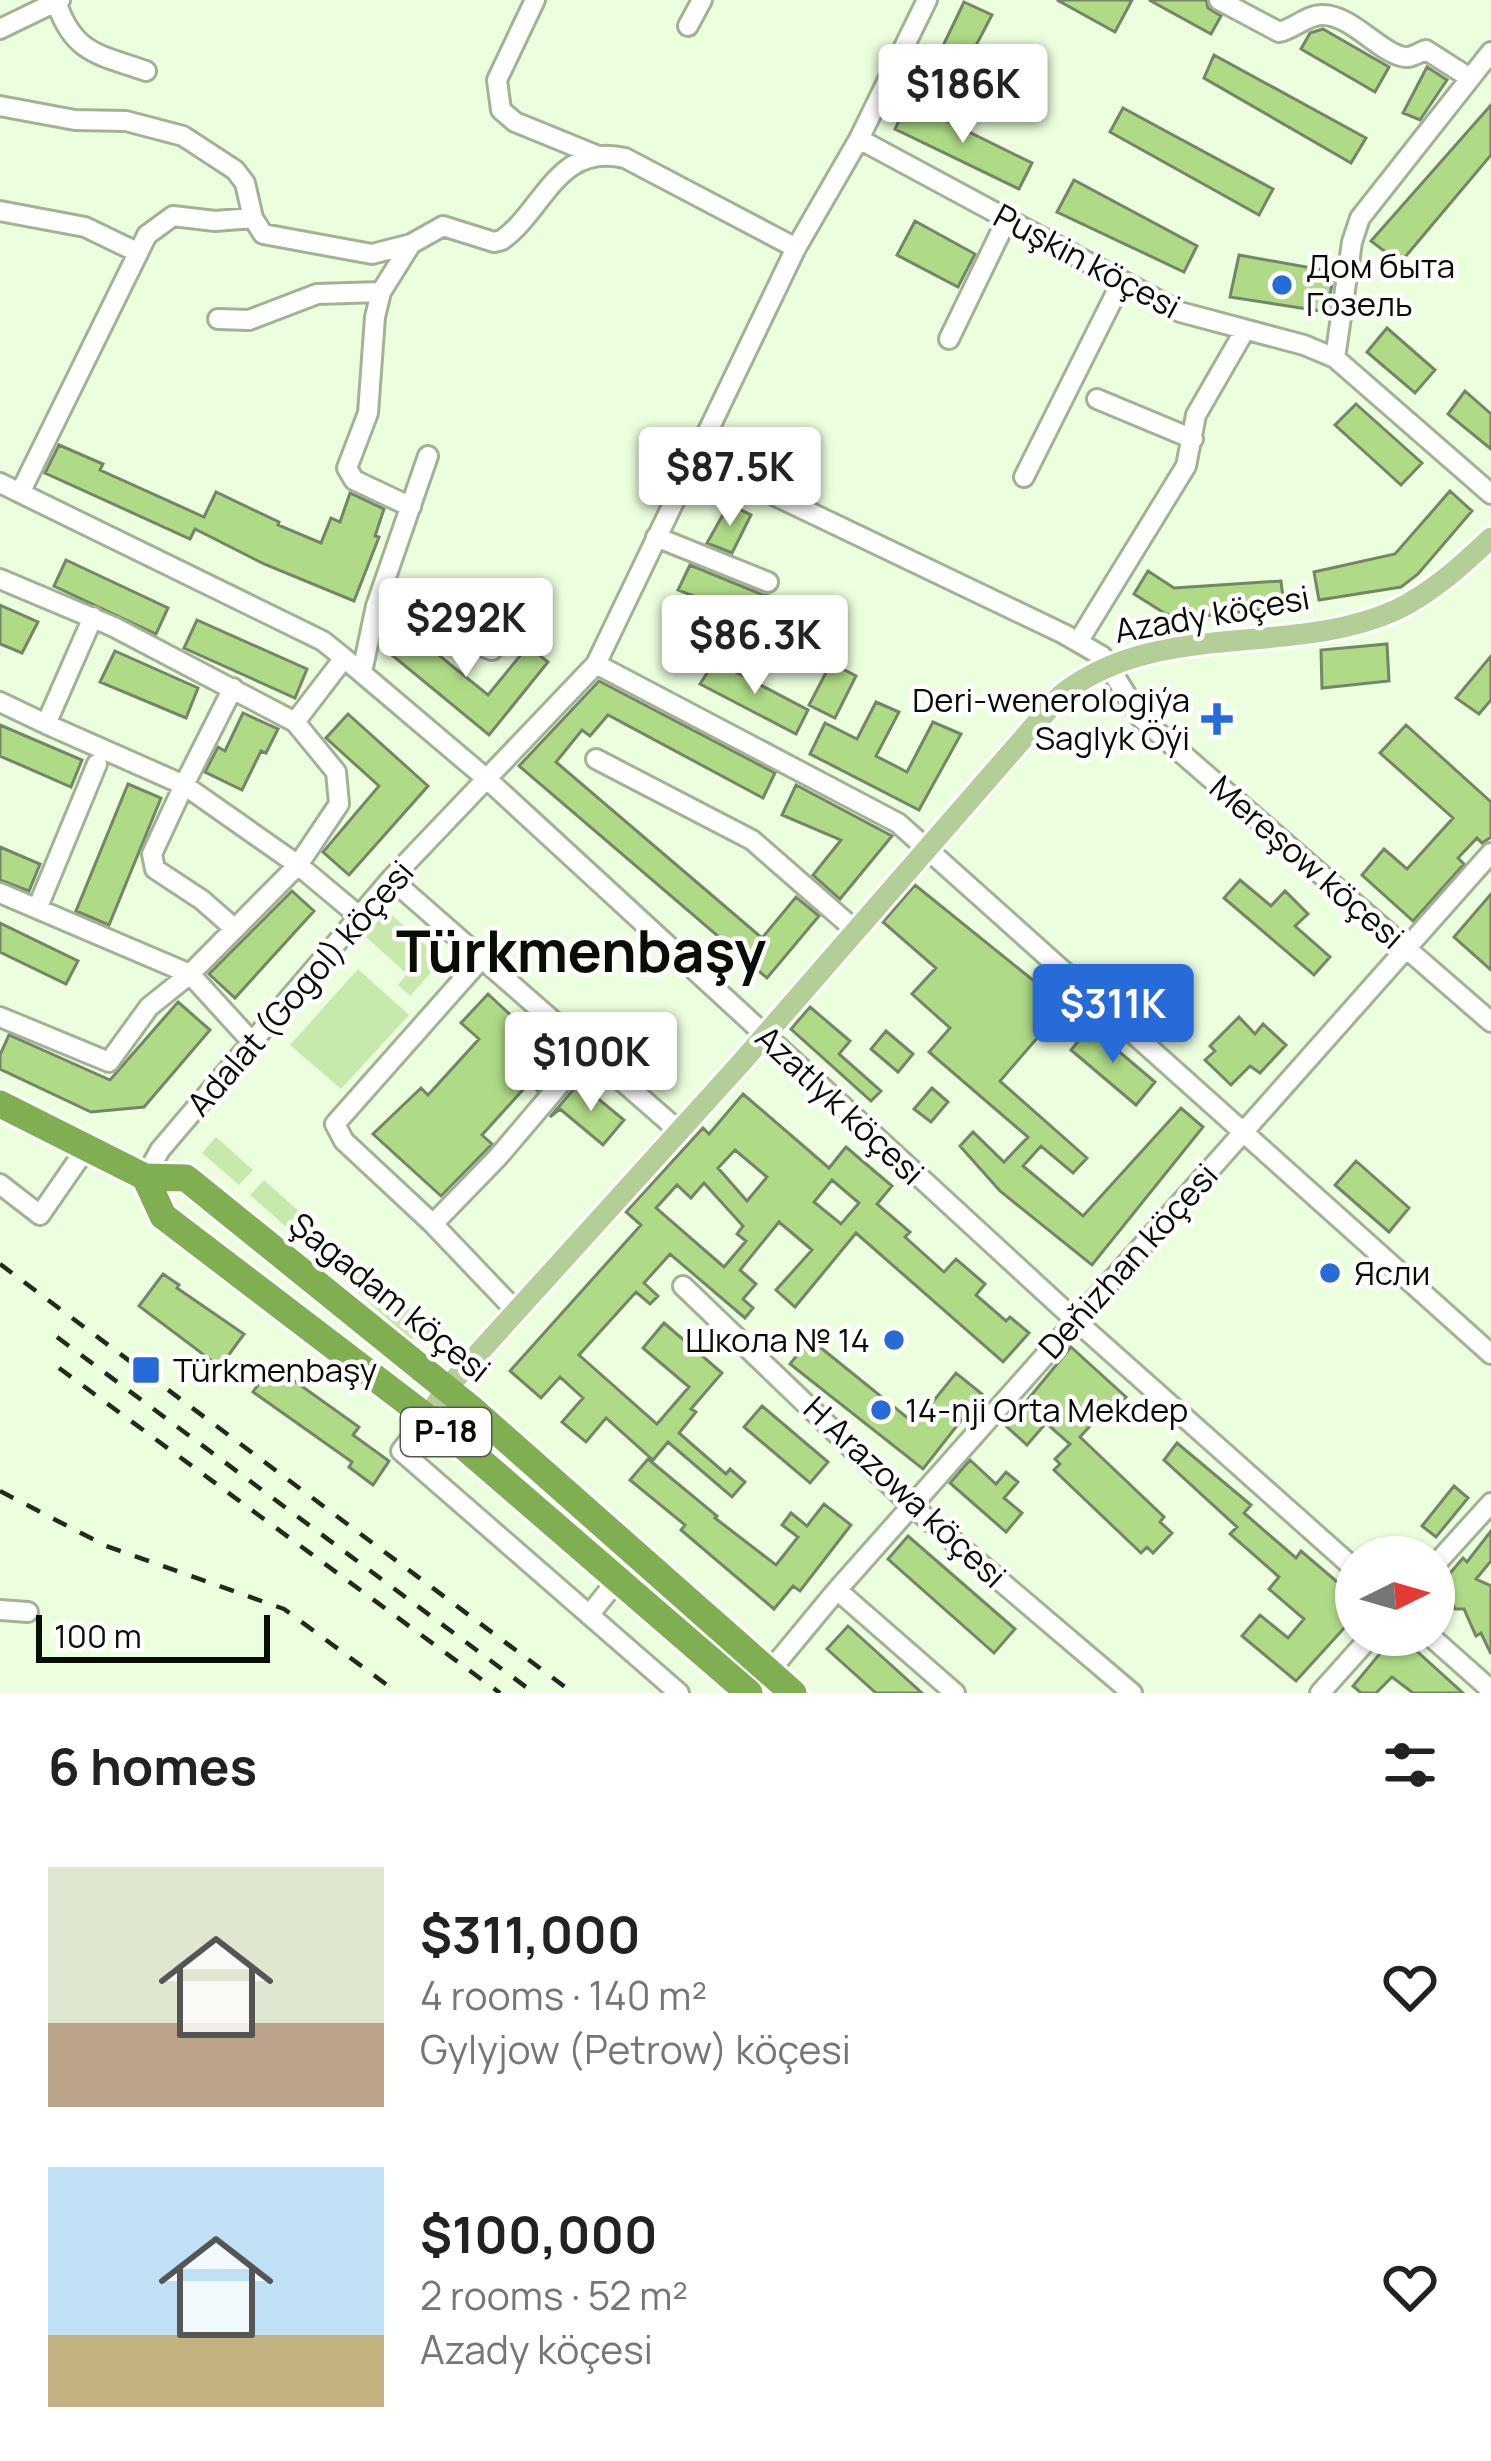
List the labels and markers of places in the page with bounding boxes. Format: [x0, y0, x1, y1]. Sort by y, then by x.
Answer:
pin: $186K [879, 44, 1047, 146]
place label: Дом быта Гозель [1306, 243, 1455, 326]
marker: Дом быта Гозель [1269, 272, 1295, 298]
pin: $87.5K [632, 427, 828, 529]
pin: $292K [382, 578, 550, 680]
pin: $86.3K [657, 595, 853, 697]
place label: Deri-wenerologiýa Saglyk Öýi [912, 677, 1190, 760]
marker: Deri-wenerologiýa Saglyk Öýi [1201, 703, 1233, 735]
pin: $311K [1029, 964, 1197, 1066]
pin: $100K [507, 1012, 675, 1114]
place label: Ясли [1354, 1250, 1430, 1295]
marker: Ясли [1317, 1260, 1343, 1286]
place label: Школа № 14 [685, 1317, 870, 1362]
marker: Школа № 14 [881, 1327, 907, 1353]
place label: Türkmenbaşy [173, 1347, 377, 1392]
marker: Türkmenbaşy [130, 1354, 162, 1386]
place label: 14-nji Orta Mekdep [905, 1387, 1188, 1432]
marker: 14-nji Orta Mekdep [868, 1397, 894, 1423]

